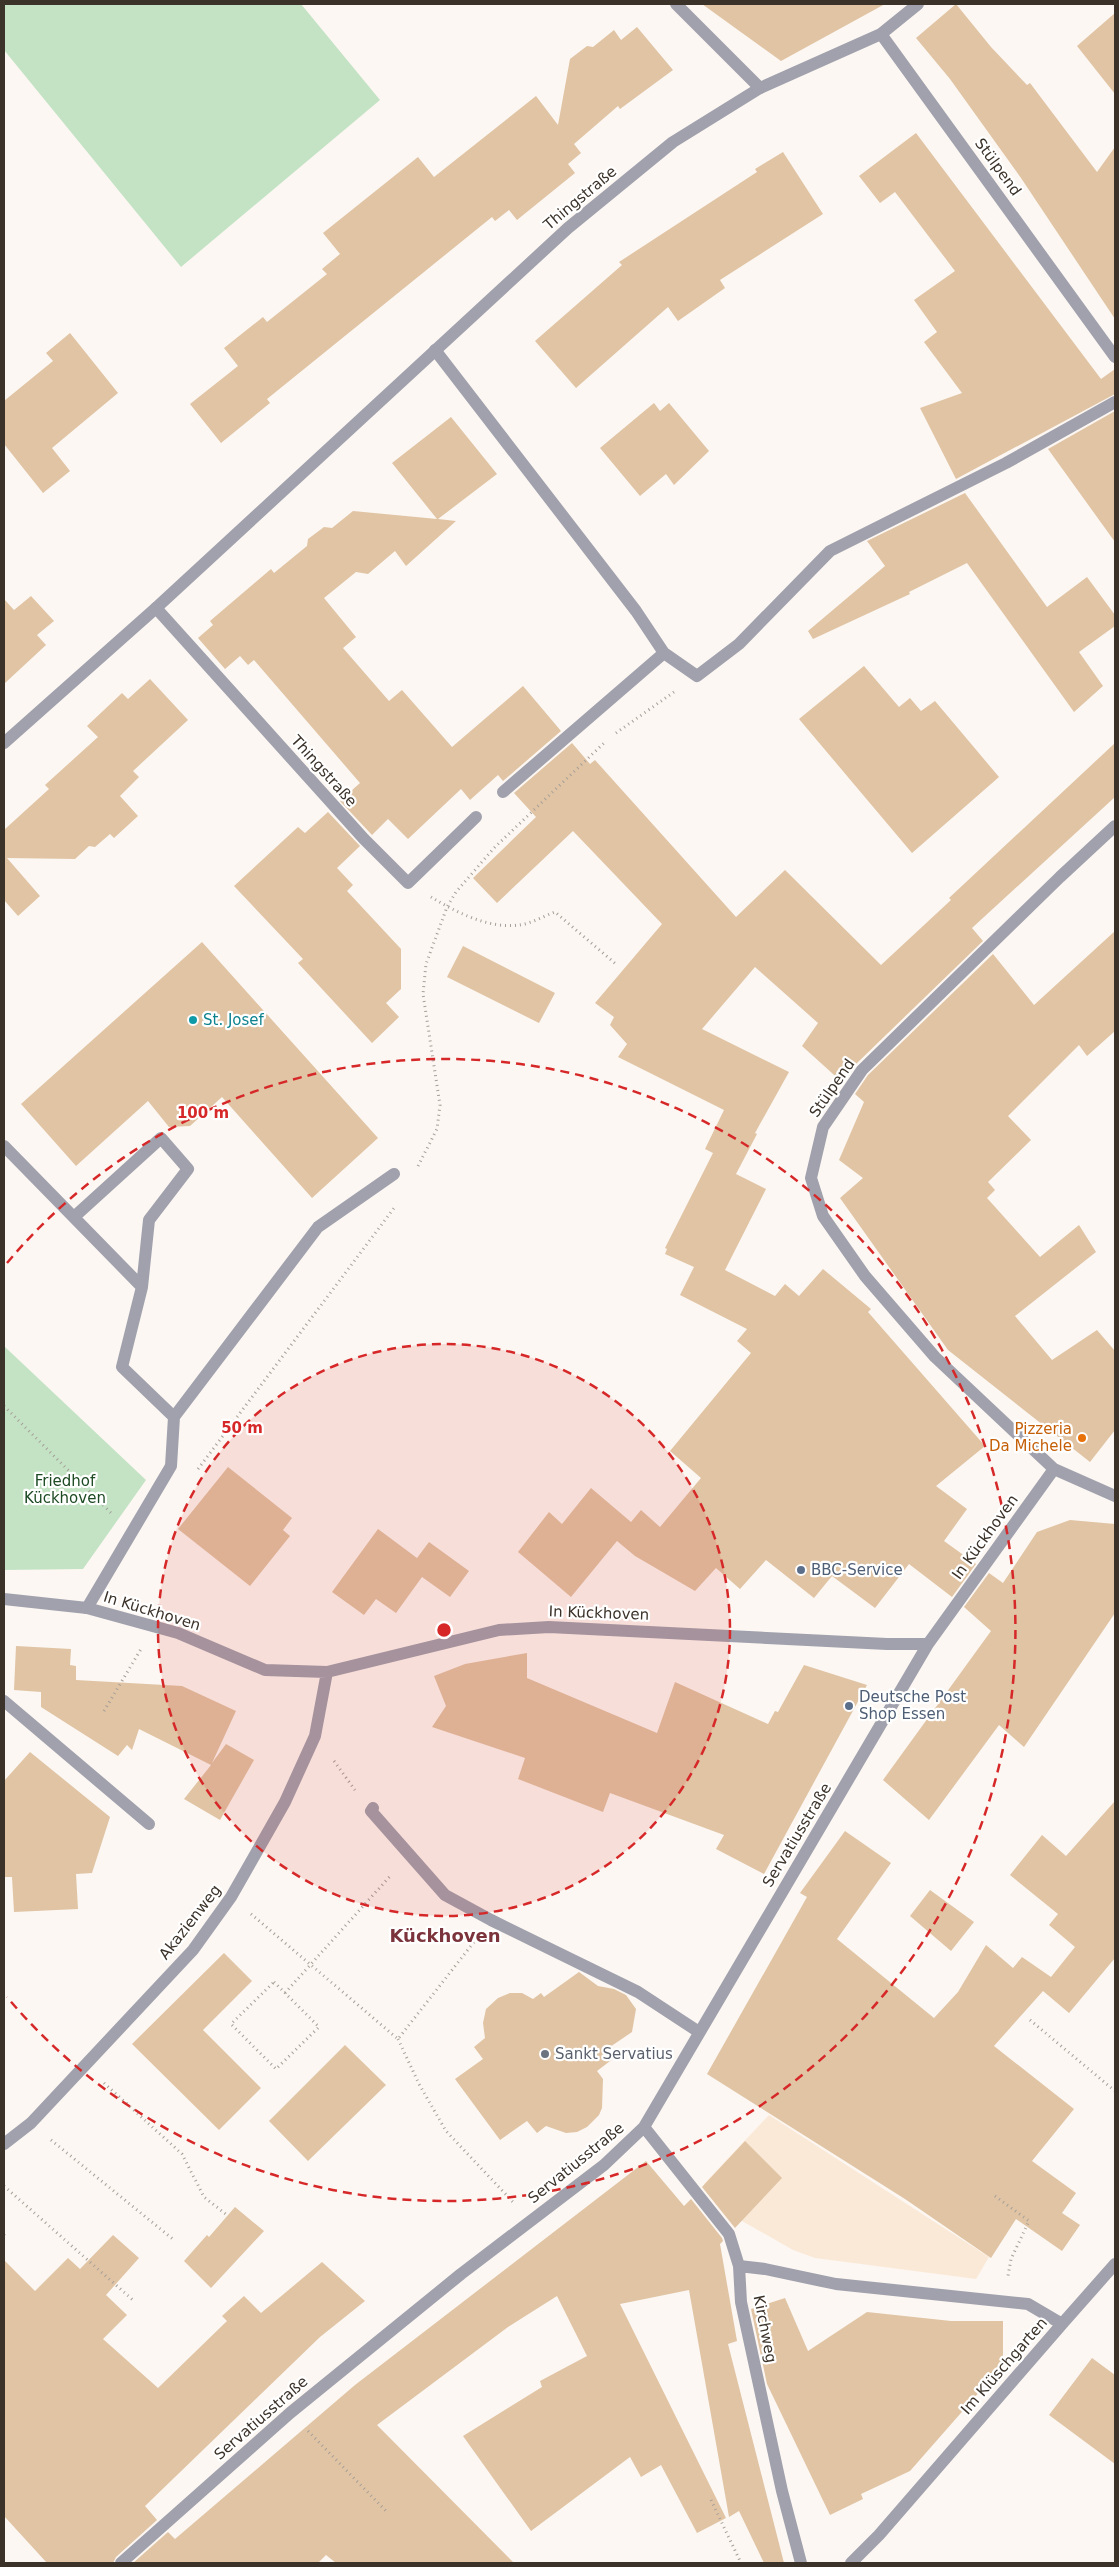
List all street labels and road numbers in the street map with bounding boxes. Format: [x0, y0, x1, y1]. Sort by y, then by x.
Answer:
street label: Stülpend [971, 135, 1025, 199]
street label: Thingstraße [539, 162, 620, 234]
street label: Thingstraße [287, 731, 361, 810]
street label: Stülpend [805, 1055, 859, 1121]
street label: In Kückhoven [948, 1491, 1022, 1583]
street label: In Kückhoven [101, 1588, 203, 1634]
street label: In Kückhoven [548, 1602, 650, 1624]
street label: Servatiusstraße [759, 1780, 835, 1890]
street label: Akazienweg [155, 1881, 225, 1963]
street label: Servatiusstraße [524, 2119, 628, 2207]
street label: Kirchweg [750, 2294, 780, 2364]
street label: Im Klüschgarten [957, 2314, 1051, 2418]
street label: Servatiusstraße [211, 2372, 311, 2464]

